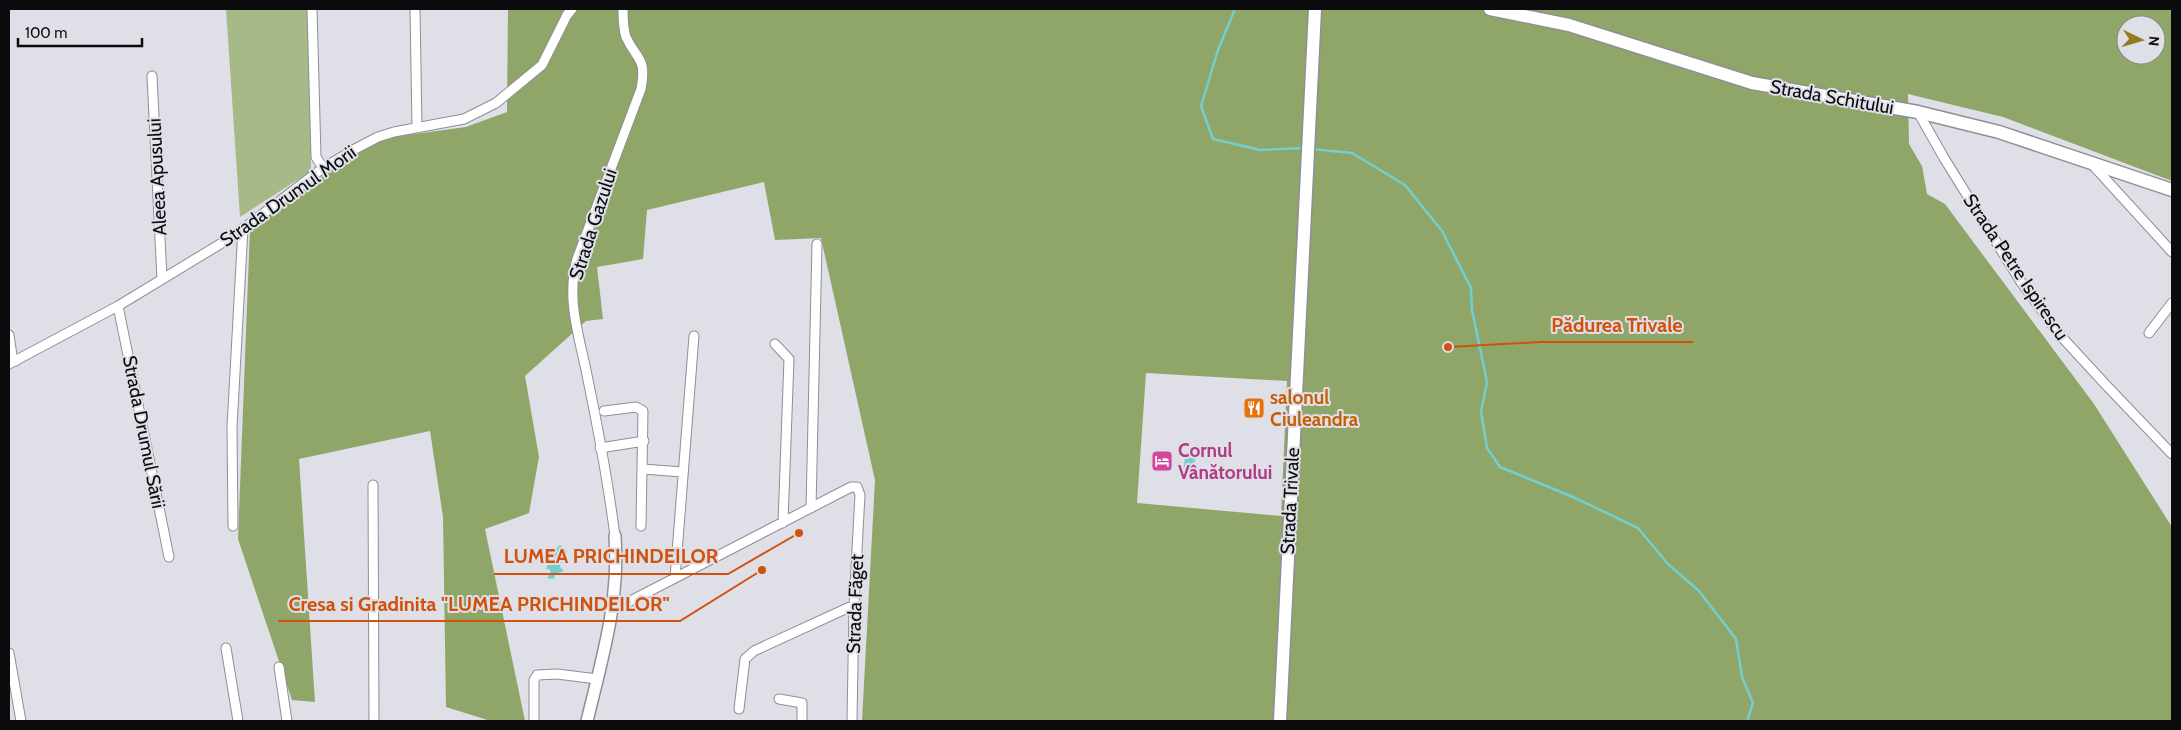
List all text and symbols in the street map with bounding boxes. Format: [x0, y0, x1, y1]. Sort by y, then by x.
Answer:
scale bar [18, 15, 141, 47]
north arrow [2116, 15, 2166, 65]
text: 100 m [25, 24, 67, 42]
text: N [2145, 35, 2163, 47]
street label: Strada Schitului [1768, 75, 1896, 119]
street label: Aleea Apusului [142, 118, 172, 236]
street label: Strada Drumul Morii [216, 140, 360, 252]
street label: Strada Gazului [564, 166, 622, 282]
street label: Strada Petre Ispirescu [1958, 189, 2074, 345]
callout: Pădurea Trivale [1541, 307, 1693, 342]
text: Pădurea Trivale [1551, 313, 1683, 337]
street label: Strada Drumul Sării [118, 354, 170, 510]
place label: salonul Ciuleandra [1270, 386, 1359, 431]
restaurant icon: salonul Ciuleandra [1242, 396, 1266, 420]
place label: Cornul Vânătorului [1178, 439, 1272, 484]
street label: Strada Trivale [1276, 447, 1304, 555]
hotel icon: Cornul Vânătorului [1150, 449, 1174, 473]
callout: LUMEA PRICHINDEILOR [494, 539, 728, 574]
text: LUMEA PRICHINDEILOR [504, 544, 719, 568]
street label: Strada Făget [842, 553, 868, 654]
callout: Cresa si Gradinita "LUMEA PRICHINDEILOR" [278, 586, 680, 621]
text: Cresa si Gradinita "LUMEA PRICHINDEILOR" [288, 592, 670, 616]

